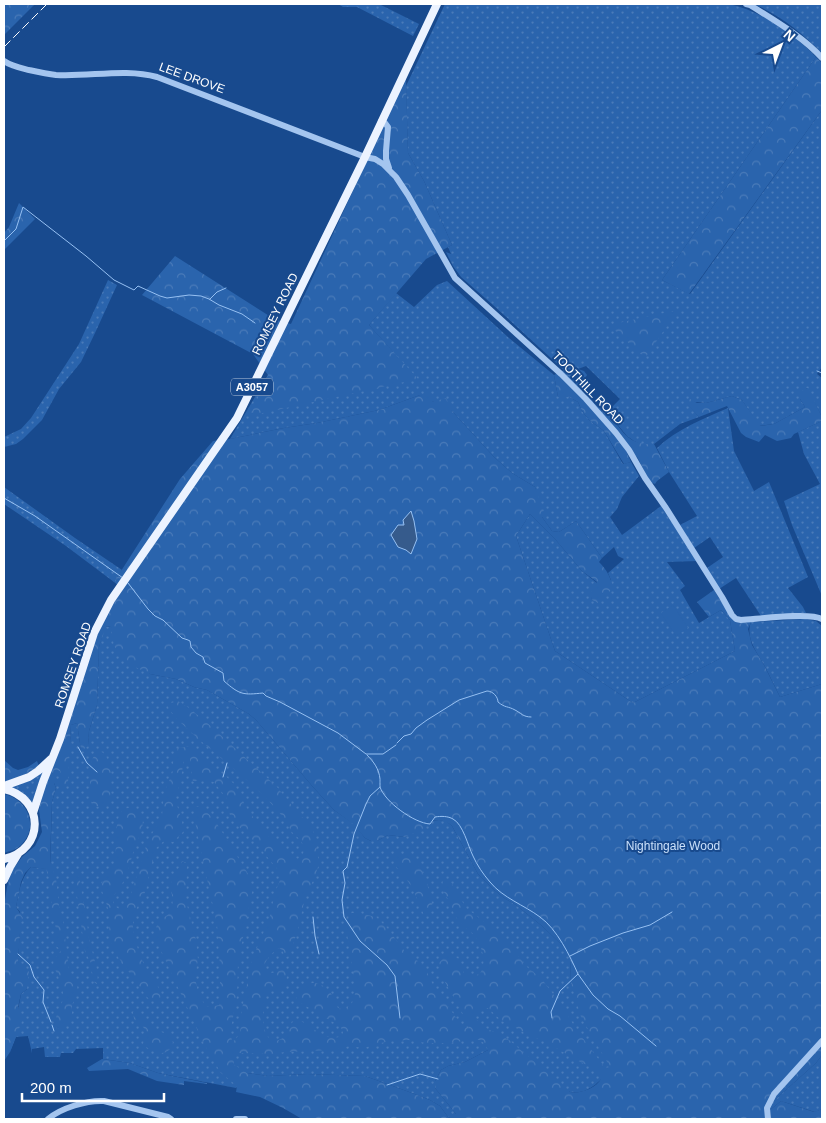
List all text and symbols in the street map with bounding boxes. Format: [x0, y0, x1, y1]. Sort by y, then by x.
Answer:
north arrow [756, 20, 806, 70]
text: N [781, 26, 799, 45]
street label: LEE DROVE [157, 60, 227, 96]
street label: ROMSEY ROAD [249, 270, 301, 357]
street label: TOOTHILL ROAD [550, 349, 627, 428]
road number: A3057 [231, 378, 273, 396]
street label: ROMSEY ROAD [52, 620, 94, 710]
park label: Nightingale Wood [626, 839, 720, 853]
scale bar [22, 1070, 165, 1102]
text: 200 m [30, 1079, 72, 1096]

